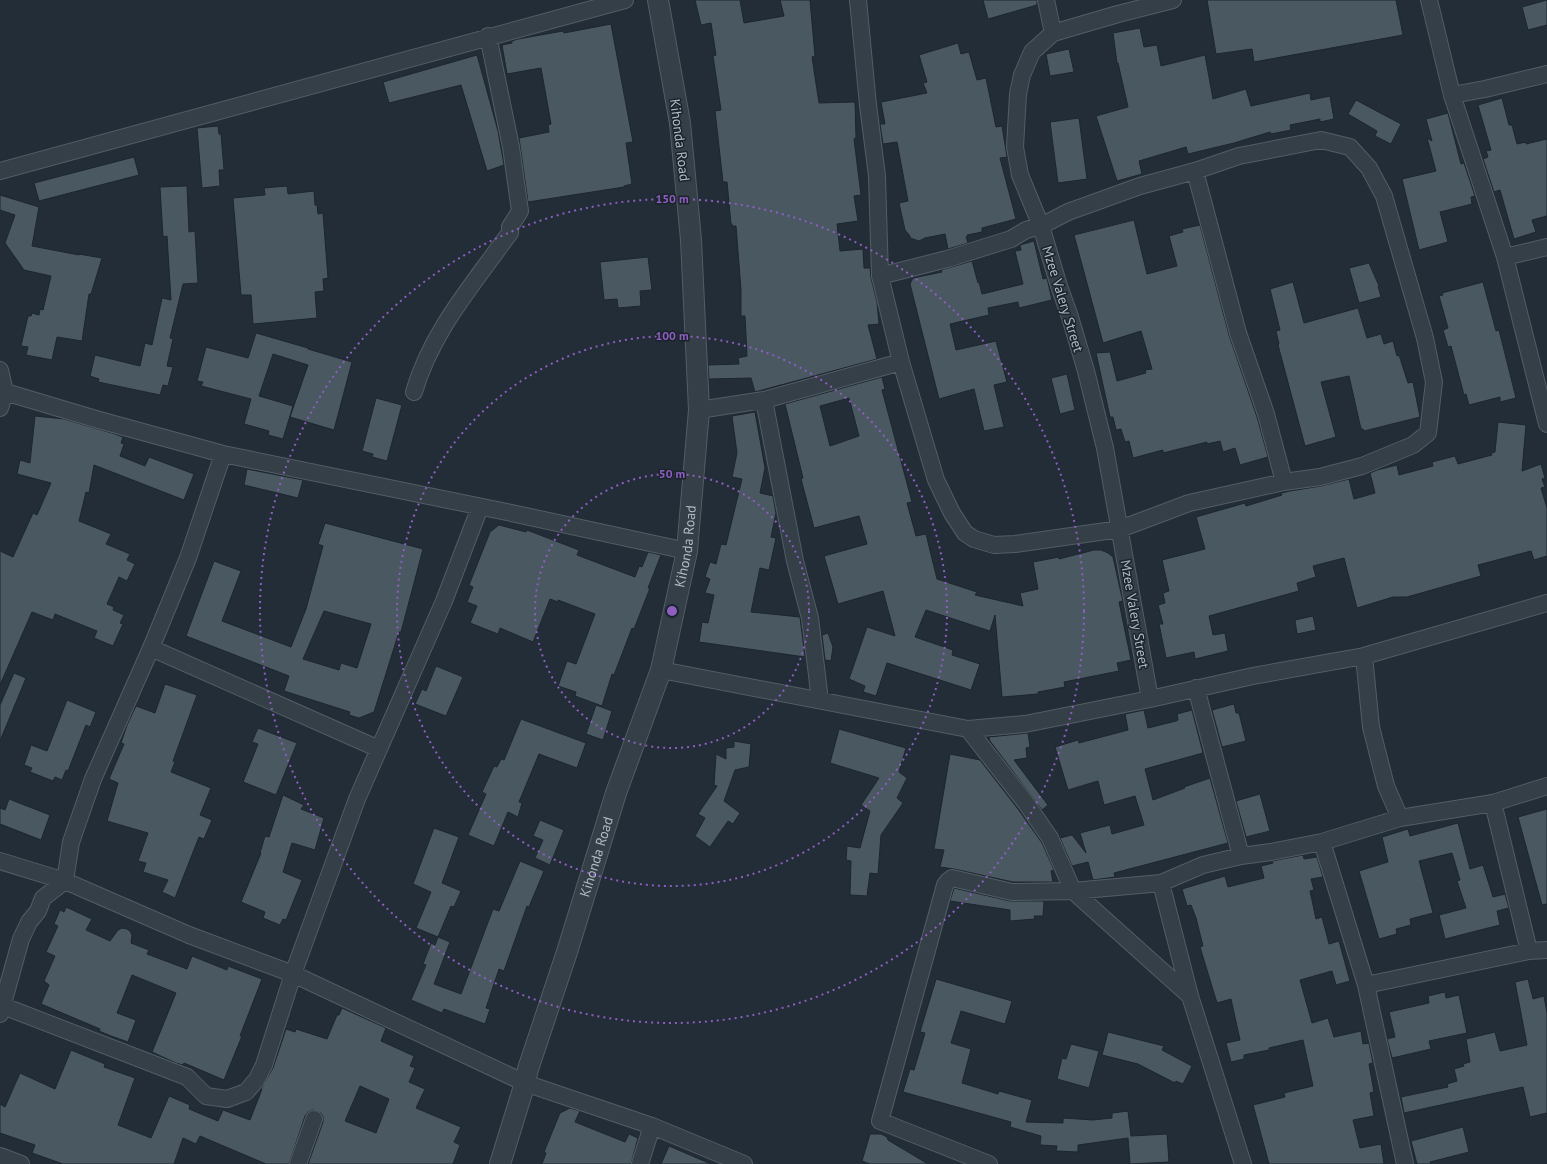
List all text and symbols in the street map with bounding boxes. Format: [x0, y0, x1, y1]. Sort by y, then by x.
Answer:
street label: Kihonda Road [666, 98, 694, 182]
text: 150 m [655, 191, 689, 206]
street label: Mzee Valery Street [1038, 244, 1088, 355]
text: 100 m [655, 328, 689, 343]
text: 50 m [659, 466, 685, 481]
street label: Kihonda Road [670, 504, 700, 589]
street label: Mzee Valery Street [1117, 558, 1153, 670]
centre of rings [665, 604, 679, 618]
street label: Kihonda Road [575, 814, 617, 899]

